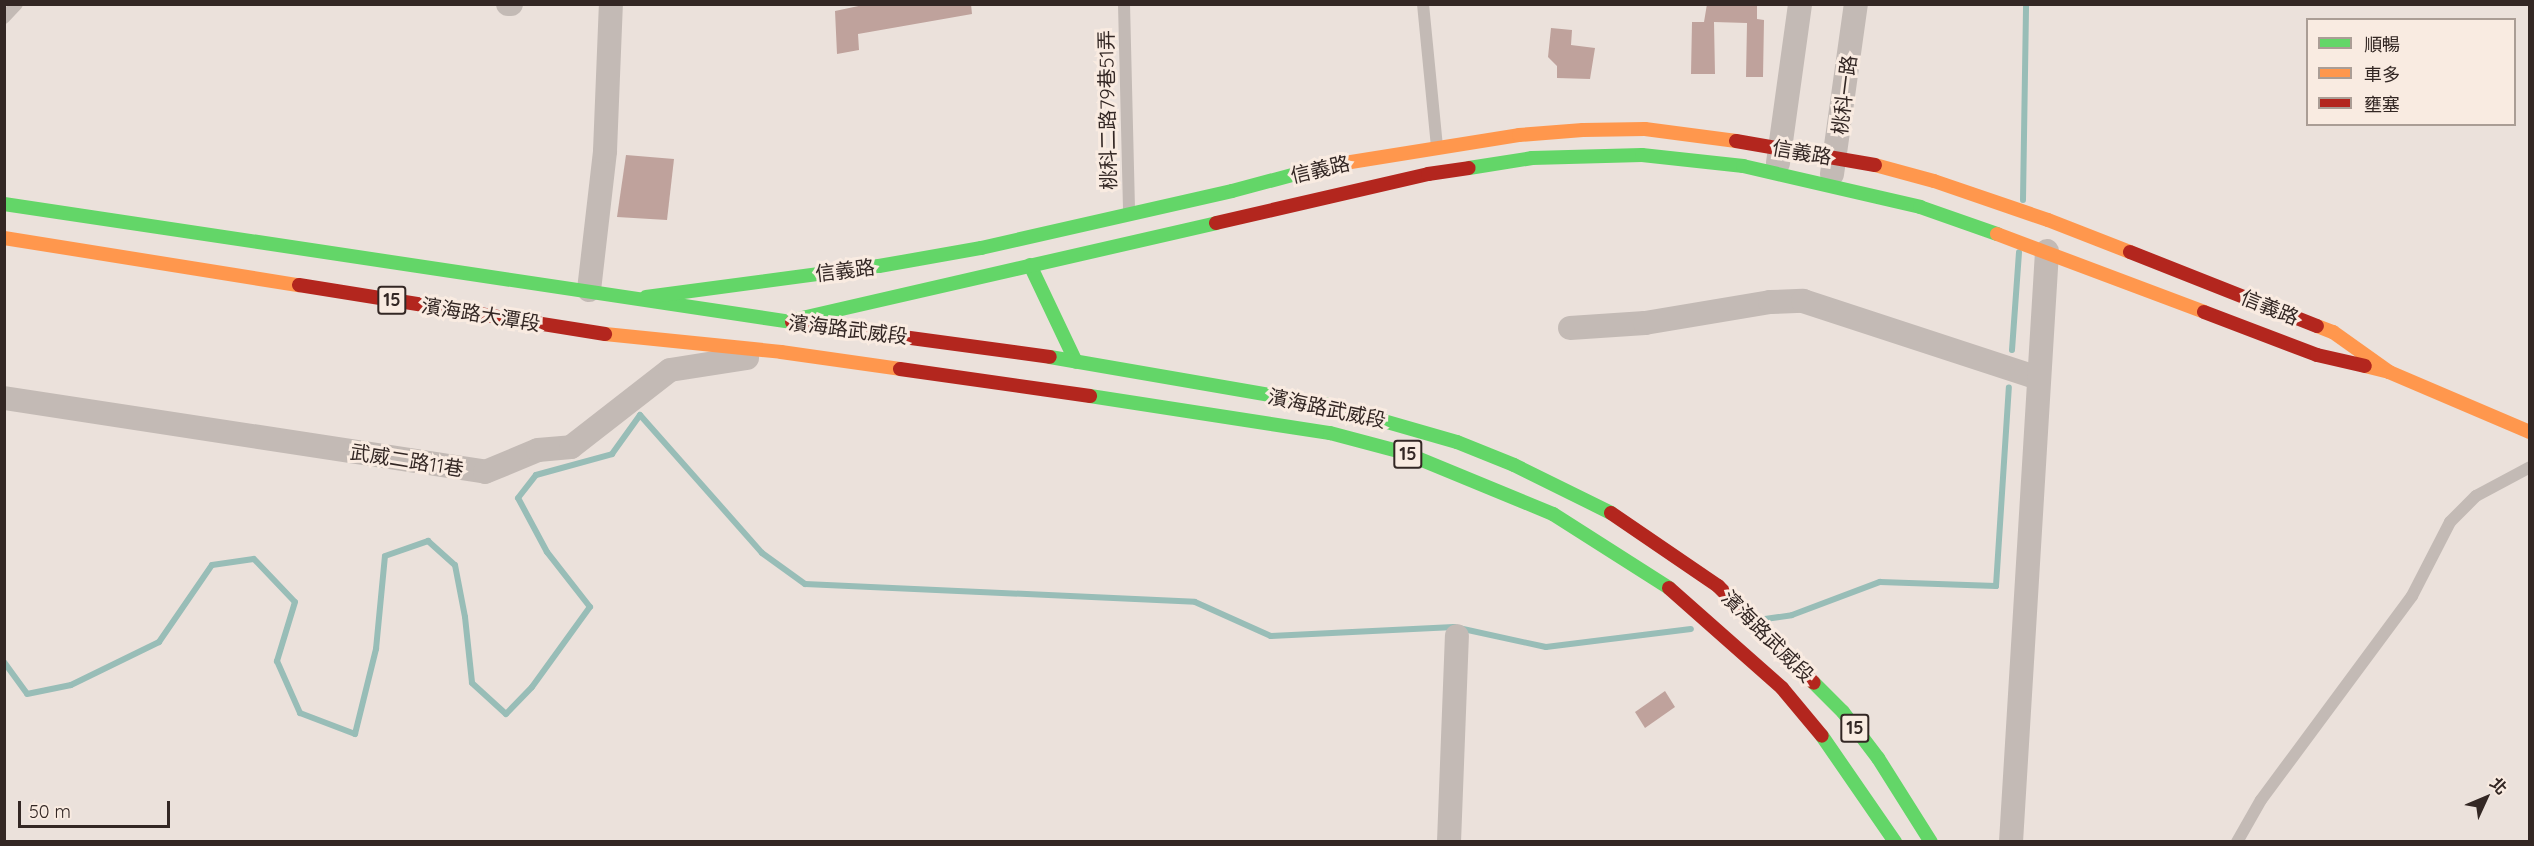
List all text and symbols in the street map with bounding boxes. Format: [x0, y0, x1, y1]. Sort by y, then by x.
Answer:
legend [2306, 18, 2516, 126]
street label: 桃科二路79巷51弄 [1094, 30, 1120, 190]
text: 順暢 [2364, 33, 2400, 56]
street label: 桃科一路 [1827, 54, 1861, 136]
text: 車多 [2364, 63, 2400, 86]
text: 壅塞 [2364, 93, 2400, 116]
street label: 信義路 [1770, 135, 1834, 169]
street label: 信義路 [1288, 151, 1352, 187]
street label: 信義路 [814, 254, 876, 286]
road number: 15 [377, 285, 407, 315]
street label: 信義路 [2238, 285, 2302, 329]
street label: 濱海路大潭段 [420, 293, 542, 335]
street label: 濱海路武威段 [787, 310, 909, 348]
street label: 濱海路武威段 [1266, 384, 1388, 432]
street label: 武威二路11巷 [348, 439, 466, 481]
road number: 15 [1393, 439, 1423, 469]
street label: 濱海路武威段 [1717, 585, 1819, 687]
road number: 15 [1840, 713, 1870, 743]
north arrow [2456, 768, 2516, 828]
text: 北 [2486, 773, 2512, 798]
scale bar [21, 789, 172, 827]
text: 50 m [29, 800, 71, 823]

